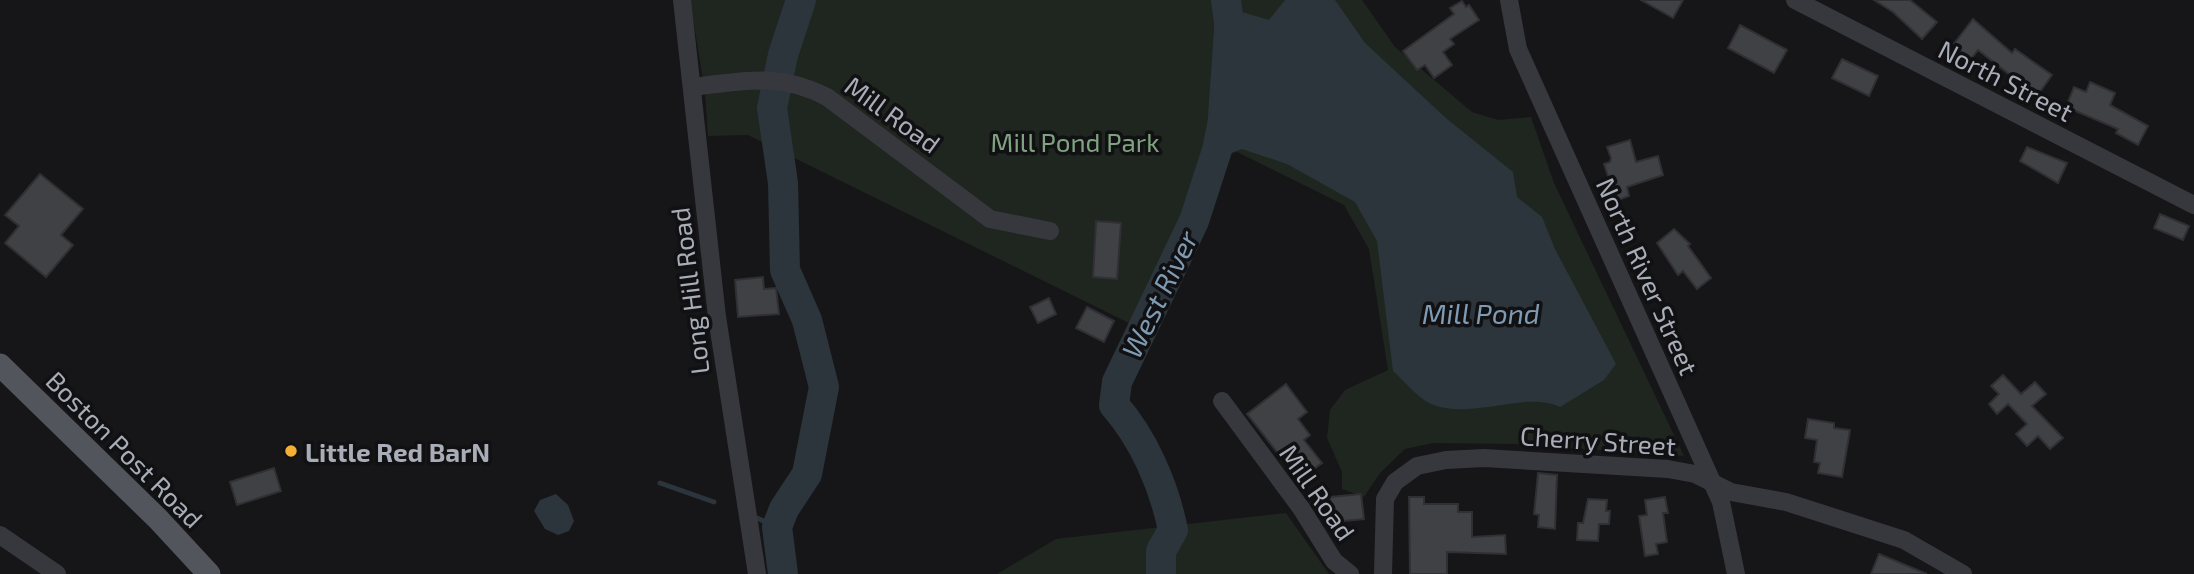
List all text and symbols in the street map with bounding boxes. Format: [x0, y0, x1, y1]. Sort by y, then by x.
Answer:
street label: North Street [1934, 33, 2078, 127]
street label: Mill Road [840, 69, 946, 159]
park label: Mill Pond Park [991, 126, 1159, 157]
street label: North River Street [1591, 173, 1705, 379]
street label: Long Hill Road [663, 206, 715, 376]
water label: West River [1114, 224, 1205, 363]
water label: Mill Pond [1422, 296, 1540, 330]
street label: Boston Post Road [40, 364, 210, 534]
street label: Cherry Street [1519, 419, 1677, 461]
place label: Little Red BarN [305, 436, 490, 467]
street label: Mill Road [1274, 438, 1362, 546]
marker: Little Red BarN [283, 443, 299, 459]

